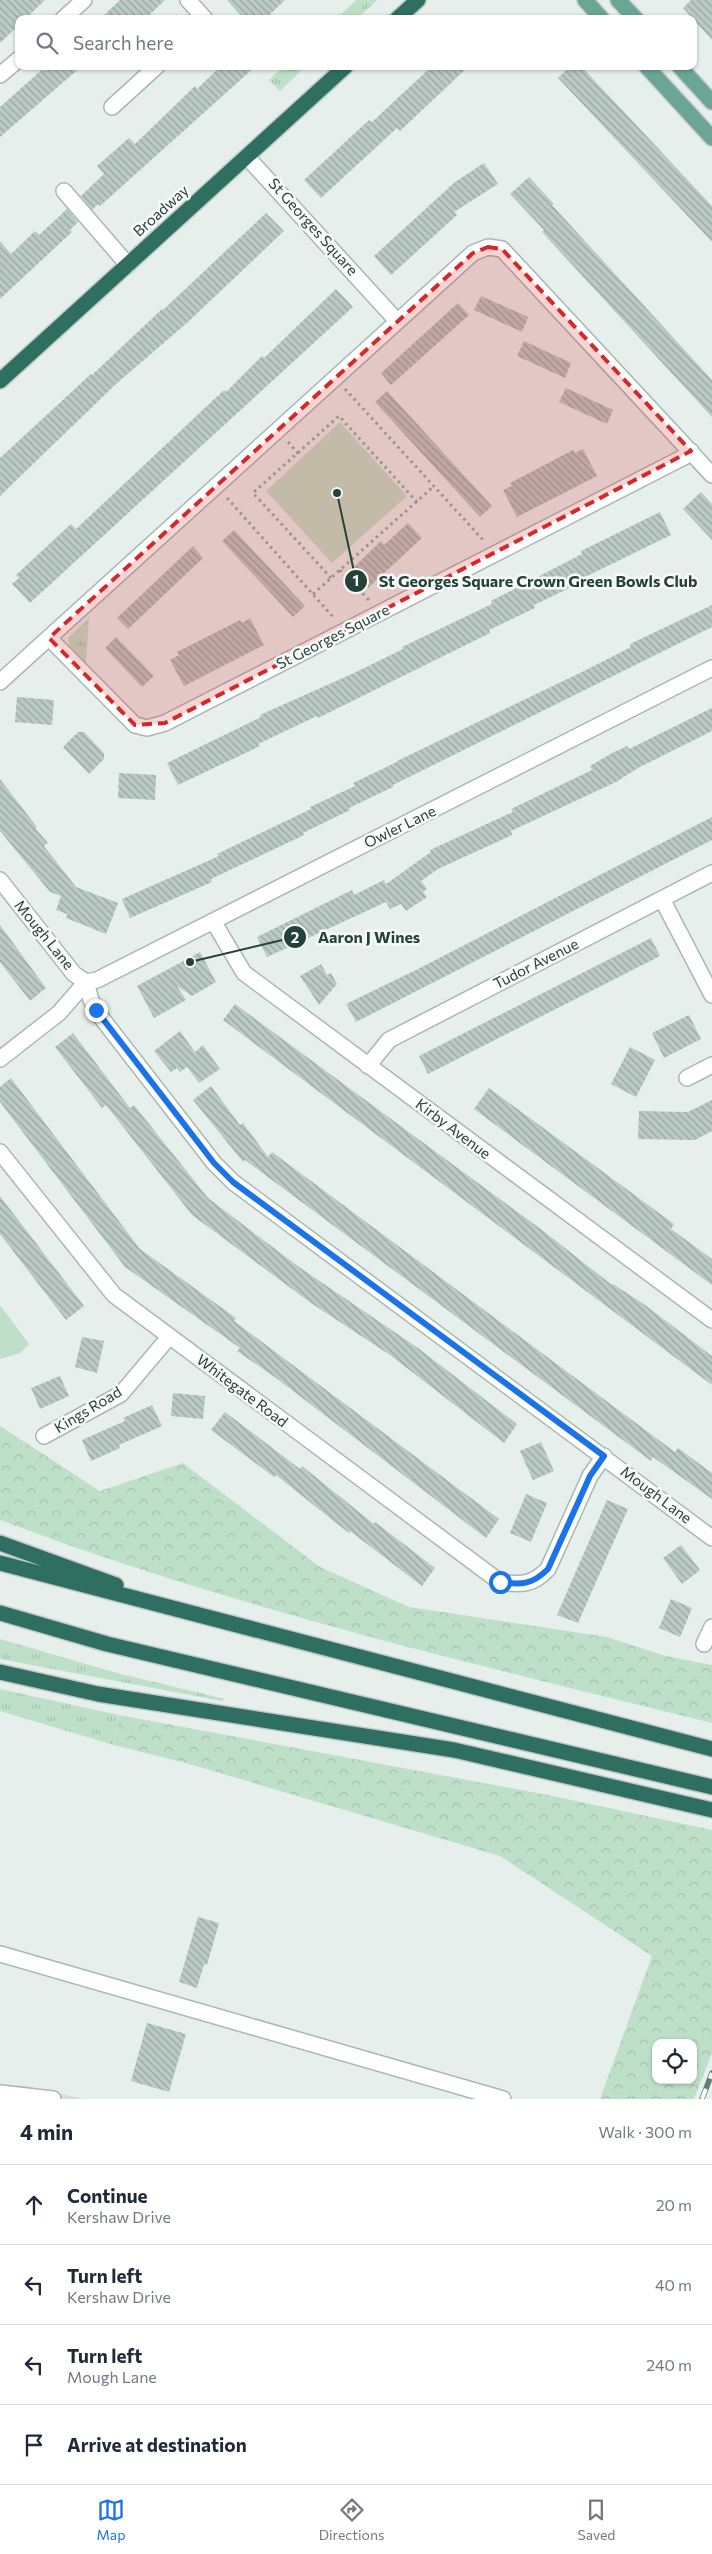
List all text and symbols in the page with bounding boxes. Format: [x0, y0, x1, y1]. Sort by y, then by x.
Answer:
search box [15, 15, 697, 70]
icon: search [33, 29, 61, 57]
text: Search here [73, 31, 173, 54]
street label: St Georges Square [265, 174, 362, 279]
street label: Broadway [129, 181, 192, 240]
callout: St Georges Square Crown Green Bowls Club [344, 566, 707, 597]
text: 1 [353, 571, 359, 589]
text: St Georges Square Crown Green Bowls Club [379, 571, 697, 590]
street label: St Georges Square [273, 600, 392, 672]
street label: Owler Lane [361, 801, 439, 851]
street label: Mough Lane [11, 896, 78, 973]
callout: Aaron J Wines [282, 922, 430, 953]
text: Aaron J Wines [318, 927, 420, 946]
text: 2 [291, 928, 299, 946]
street label: Tudor Avenue [490, 934, 581, 992]
route end [85, 999, 108, 1022]
street label: Kirby Avenue [413, 1094, 495, 1162]
street label: Whitegate Road [193, 1350, 292, 1430]
street label: Kings Road [51, 1382, 124, 1436]
street label: Mough Lane [618, 1462, 696, 1527]
route start [489, 1571, 512, 1594]
map controls [652, 2039, 697, 2084]
button: locate [652, 2039, 697, 2084]
text: 4 min [20, 2119, 73, 2144]
text: Walk · 300 m [598, 2122, 692, 2141]
text: Continue [67, 2184, 147, 2207]
icon: ahead [20, 2191, 48, 2219]
text: 20 m [656, 2195, 692, 2214]
text: Kershaw Drive [67, 2207, 171, 2226]
text: Turn left [67, 2264, 142, 2287]
icon: left [20, 2271, 48, 2299]
text: 40 m [655, 2275, 692, 2294]
text: Kershaw Drive [67, 2287, 171, 2306]
text: Turn left [67, 2344, 142, 2367]
icon: left [20, 2351, 48, 2379]
text: 240 m [646, 2355, 692, 2374]
text: Mough Lane [67, 2367, 157, 2386]
icon: arrive [20, 2431, 48, 2459]
text: Arrive at destination [67, 2433, 247, 2456]
tab: Map [97, 2496, 125, 2543]
tab: Directions [319, 2496, 384, 2543]
tab: Saved [578, 2496, 615, 2543]

